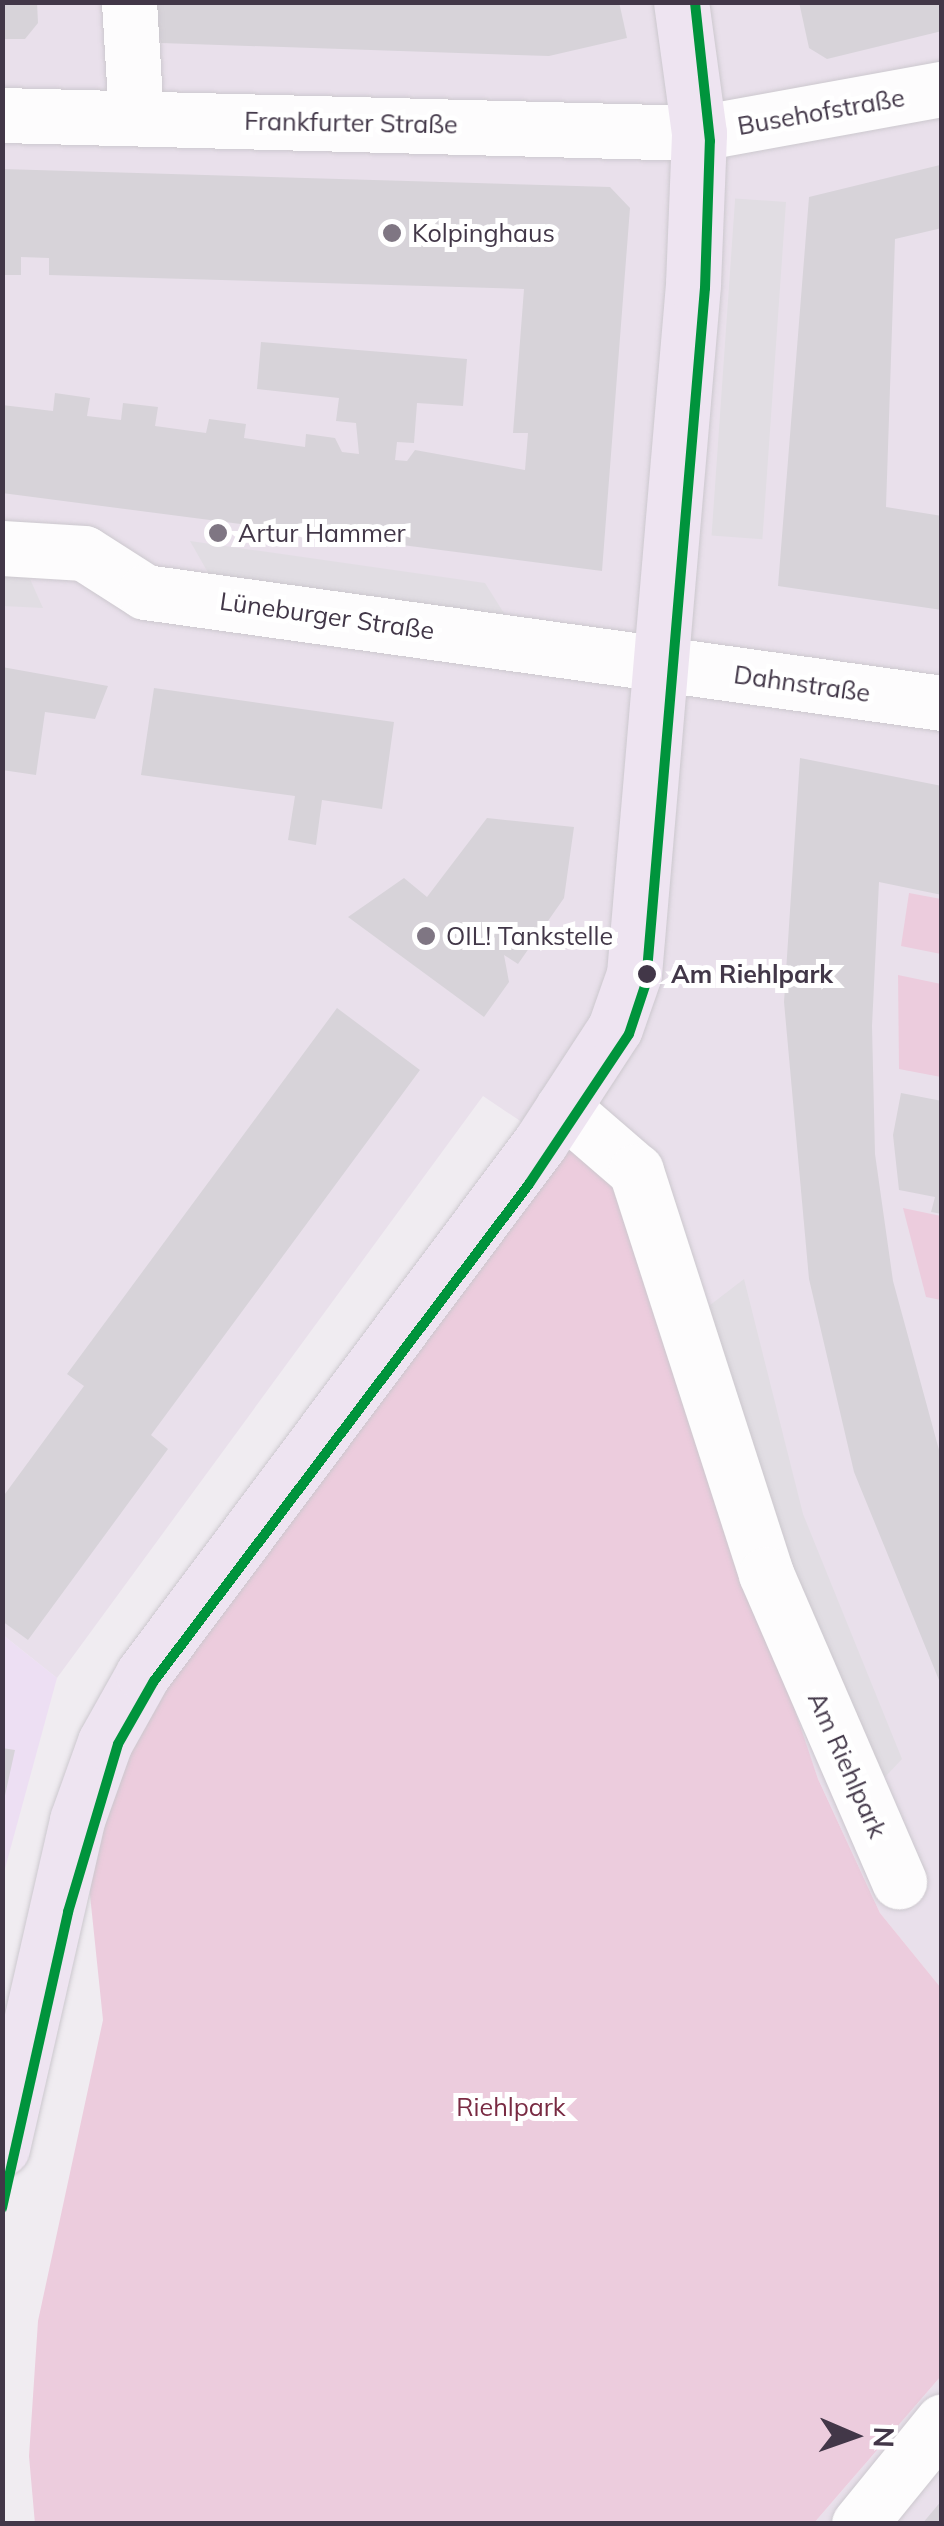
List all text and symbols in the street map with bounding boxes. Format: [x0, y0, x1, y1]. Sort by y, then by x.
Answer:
street label: Busehofstraße [735, 83, 907, 141]
street label: Frankfurter Straße [244, 106, 458, 140]
place label: Kolpinghaus [412, 218, 555, 248]
marker: Kolpinghaus [381, 222, 403, 244]
place label: Artur Hammer [238, 518, 406, 548]
marker: Artur Hammer [207, 522, 229, 544]
street label: Lüneburger Straße [218, 586, 436, 646]
street label: Dahnstraße [732, 660, 872, 708]
place label: OIL! Tankstelle [446, 921, 613, 951]
marker: OIL! Tankstelle [415, 925, 437, 947]
marker: Am Riehlpark [632, 959, 662, 989]
place label: Am Riehlpark [671, 959, 833, 989]
street label: Am Riehlpark [802, 1688, 892, 1842]
park label: Riehlpark [456, 2092, 566, 2122]
north arrow [804, 2386, 904, 2486]
text: N [867, 2426, 902, 2448]

